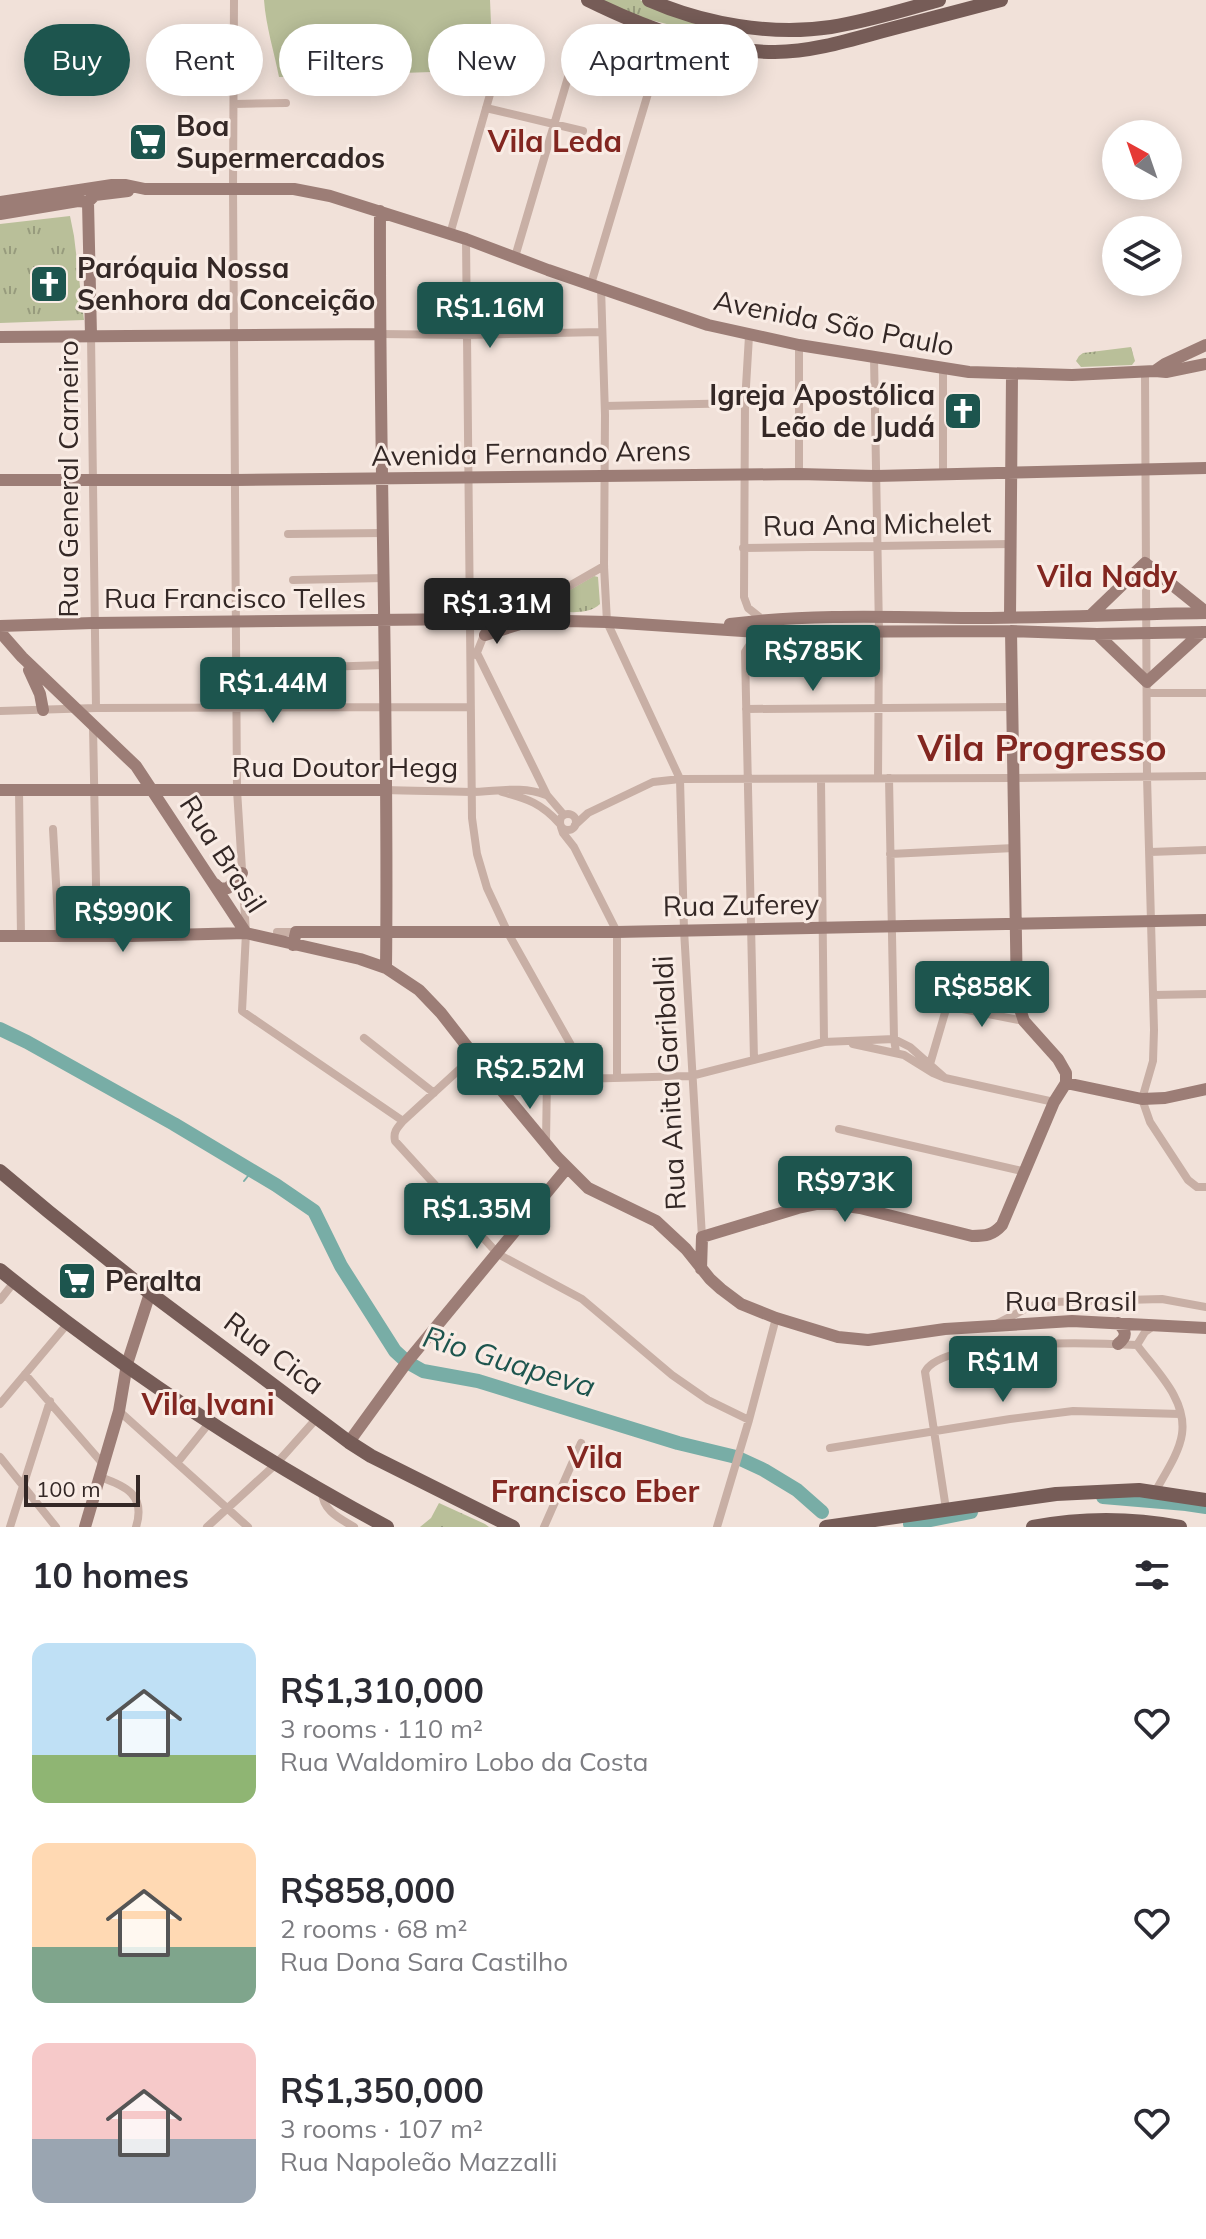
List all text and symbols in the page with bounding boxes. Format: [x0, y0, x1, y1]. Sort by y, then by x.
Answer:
chip: Buy [24, 24, 130, 96]
chip: Rent [146, 24, 263, 96]
chip: Filters [279, 24, 412, 96]
chip: New [428, 24, 545, 96]
chip: Apartment [561, 24, 758, 96]
place label: Boa Supermercados [176, 108, 385, 175]
north arrow [1102, 120, 1182, 200]
map controls [1102, 120, 1182, 296]
supermarket icon: Boa Supermercados [127, 121, 169, 163]
district label: Vila Leda [487, 122, 622, 160]
button: layers [1102, 216, 1182, 296]
place label: Paróquia Nossa Senhora da Conceição [77, 250, 375, 317]
church icon: Paróquia Nossa Senhora da Conceição [28, 263, 70, 305]
pin: R$1.16M [416, 282, 564, 350]
street label: Avenida São Paulo [711, 282, 957, 363]
text: R$1.16M [435, 291, 545, 324]
street label: Rua General Carneiro [50, 340, 85, 618]
place label: Igreja Apostólica Leão de Judá [709, 377, 935, 444]
church icon: Igreja Apostólica Leão de Judá [942, 390, 984, 432]
street label: Avenida Fernando Arens [371, 432, 691, 473]
street label: Rua Ana Michelet [762, 504, 992, 543]
district label: Vila Nady [1036, 557, 1178, 595]
pin: R$1.31M [423, 578, 571, 646]
street label: Rua Francisco Telles [104, 580, 366, 615]
text: R$1.31M [442, 587, 552, 620]
pin: R$785K [748, 625, 878, 693]
text: R$785K [764, 634, 862, 667]
pin: R$1.44M [199, 657, 347, 725]
text: R$1.44M [218, 666, 328, 699]
district label: Vila Progresso [916, 725, 1167, 770]
street label: Rua Doutor Hegg [232, 749, 458, 784]
street label: Rua Brasil [173, 789, 274, 919]
pin: R$990K [58, 886, 188, 954]
street label: Rua Zuferey [662, 886, 820, 923]
text: R$990K [74, 895, 172, 928]
street label: Rua Anita Garibaldi [644, 955, 693, 1211]
pin: R$858K [917, 961, 1047, 1029]
text: R$858K [933, 970, 1031, 1003]
pin: R$2.52M [456, 1043, 604, 1111]
text: R$2.52M [475, 1052, 585, 1085]
pin: R$973K [780, 1156, 910, 1224]
text: R$973K [796, 1165, 894, 1198]
pin: R$1.35M [403, 1183, 551, 1251]
text: R$1.35M [422, 1192, 532, 1225]
supermarket icon: Peralta [56, 1260, 98, 1302]
place label: Peralta [105, 1263, 202, 1298]
street label: Rua Brasil [1005, 1283, 1137, 1318]
street label: Rua Cica [217, 1304, 331, 1401]
water label: Rio Guapeva [419, 1317, 600, 1405]
pin: R$1M [956, 1336, 1050, 1404]
text: R$1M [967, 1345, 1039, 1378]
district label: Vila Ivani [140, 1385, 275, 1423]
district label: Vila Francisco Eber [491, 1438, 700, 1510]
scale bar [24, 1471, 140, 1507]
text: 100 m [36, 1475, 101, 1503]
icon: filters [1130, 1553, 1174, 1597]
text: 10 homes [32, 1554, 189, 1597]
text: R$1,310,000 [280, 1669, 484, 1712]
icon: home [96, 1675, 192, 1771]
icon: heart [1130, 1701, 1174, 1745]
text: 3 rooms · 110 m² [280, 1712, 483, 1745]
text: Rua Waldomiro Lobo da Costa [280, 1745, 648, 1778]
text: R$858,000 [280, 1869, 455, 1912]
icon: home [96, 1875, 192, 1971]
icon: heart [1130, 1901, 1174, 1945]
text: 2 rooms · 68 m² [280, 1912, 467, 1945]
text: Rua Dona Sara Castilho [280, 1945, 568, 1978]
text: R$1,350,000 [280, 2069, 484, 2112]
icon: home [96, 2075, 192, 2171]
icon: heart [1130, 2101, 1174, 2145]
text: 3 rooms · 107 m² [280, 2112, 483, 2145]
text: Rua Napoleão Mazzalli [280, 2145, 557, 2178]

